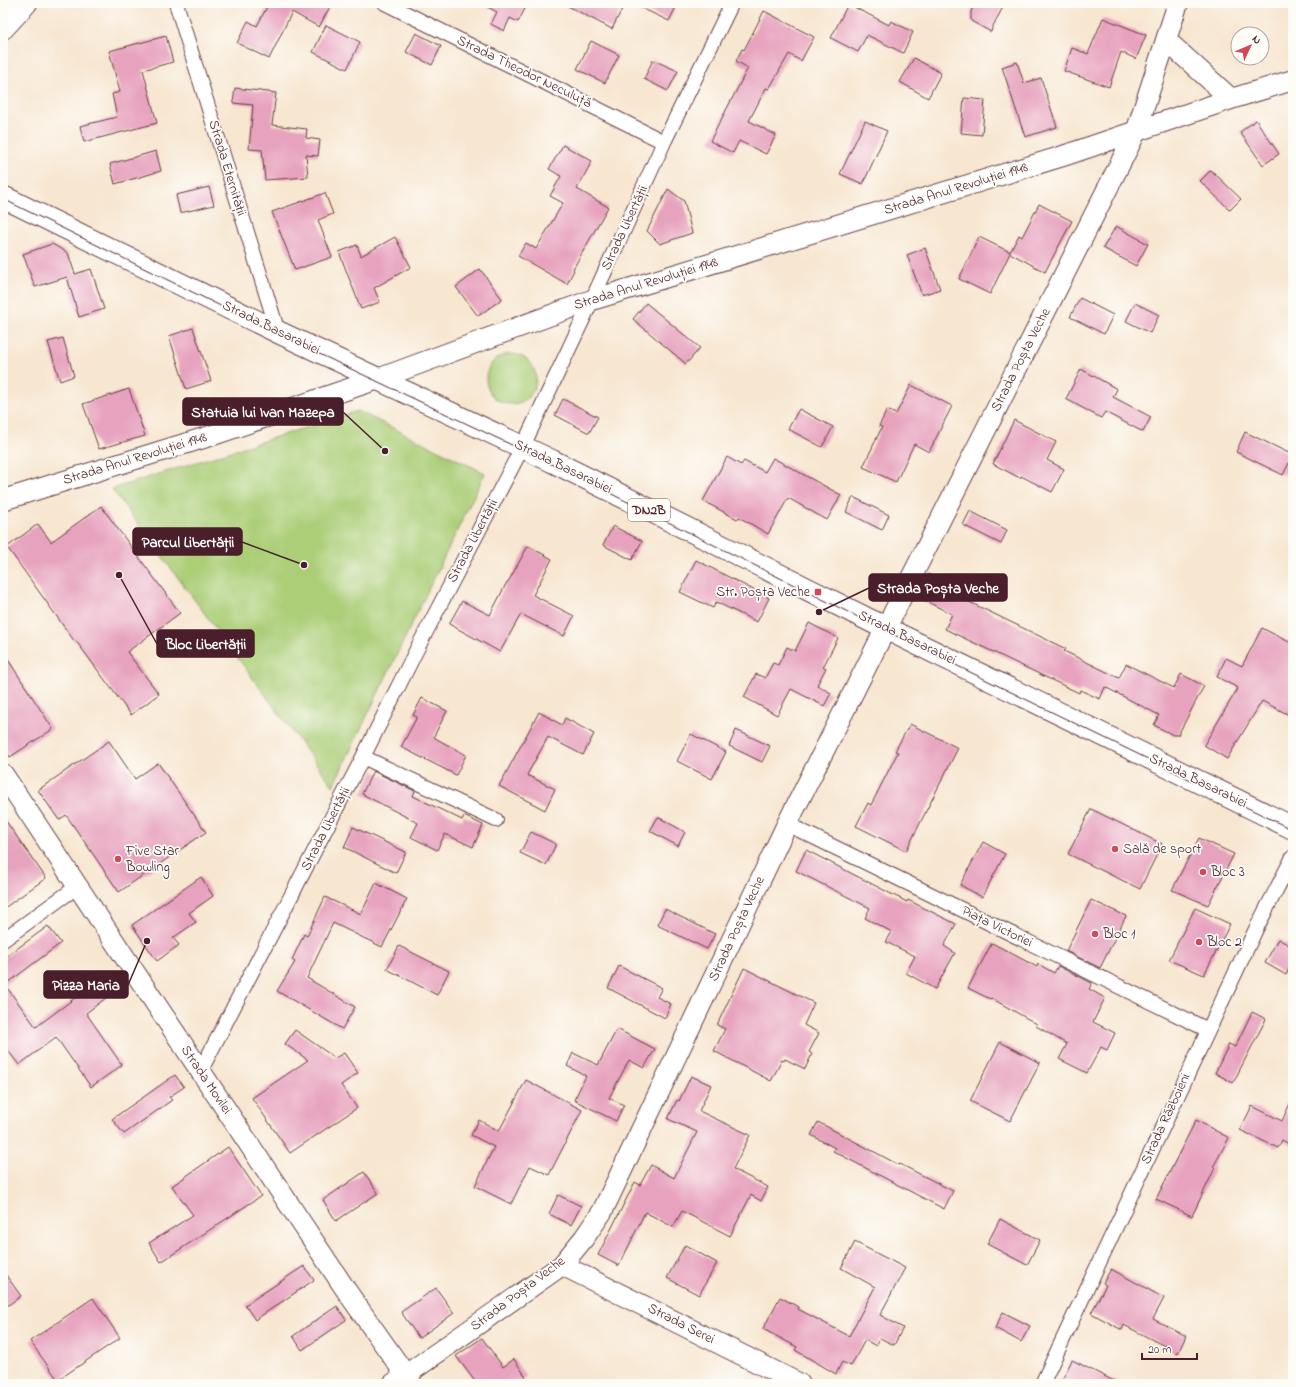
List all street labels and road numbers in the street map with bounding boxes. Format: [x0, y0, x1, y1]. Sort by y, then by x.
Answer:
street label: Strada Theodor Neculuță [453, 30, 595, 114]
street label: Strada Eternității [202, 117, 252, 219]
street label: Strada Anul Revoluției 1948 [881, 157, 1031, 221]
street label: Strada Libertății [596, 182, 654, 274]
street label: Strada Anul Revoluției 1948 [571, 252, 721, 316]
street label: Strada Basarabiei [218, 295, 324, 361]
street label: Strada Poșta Veche [986, 304, 1057, 416]
street label: Strada Anul Revoluției 1948 [60, 427, 210, 491]
street label: Strada Basarabiei [510, 434, 616, 500]
street label: Strada Libertății [442, 496, 504, 586]
road number: DN2B [628, 499, 670, 521]
street label: Strada Basarabiei [854, 605, 960, 671]
street label: Strada Basarabiei [1145, 748, 1251, 814]
street label: Strada Libertății [296, 783, 356, 875]
street label: Strada Poșta Veche [703, 872, 771, 985]
street label: Piața Victoriei [958, 901, 1036, 953]
street label: Strada Movilei [175, 1041, 237, 1119]
street label: Strada Războieni [1136, 1070, 1196, 1168]
street label: Strada Poșta Veche [466, 1251, 570, 1337]
street label: Strada Serei [644, 1298, 718, 1350]

